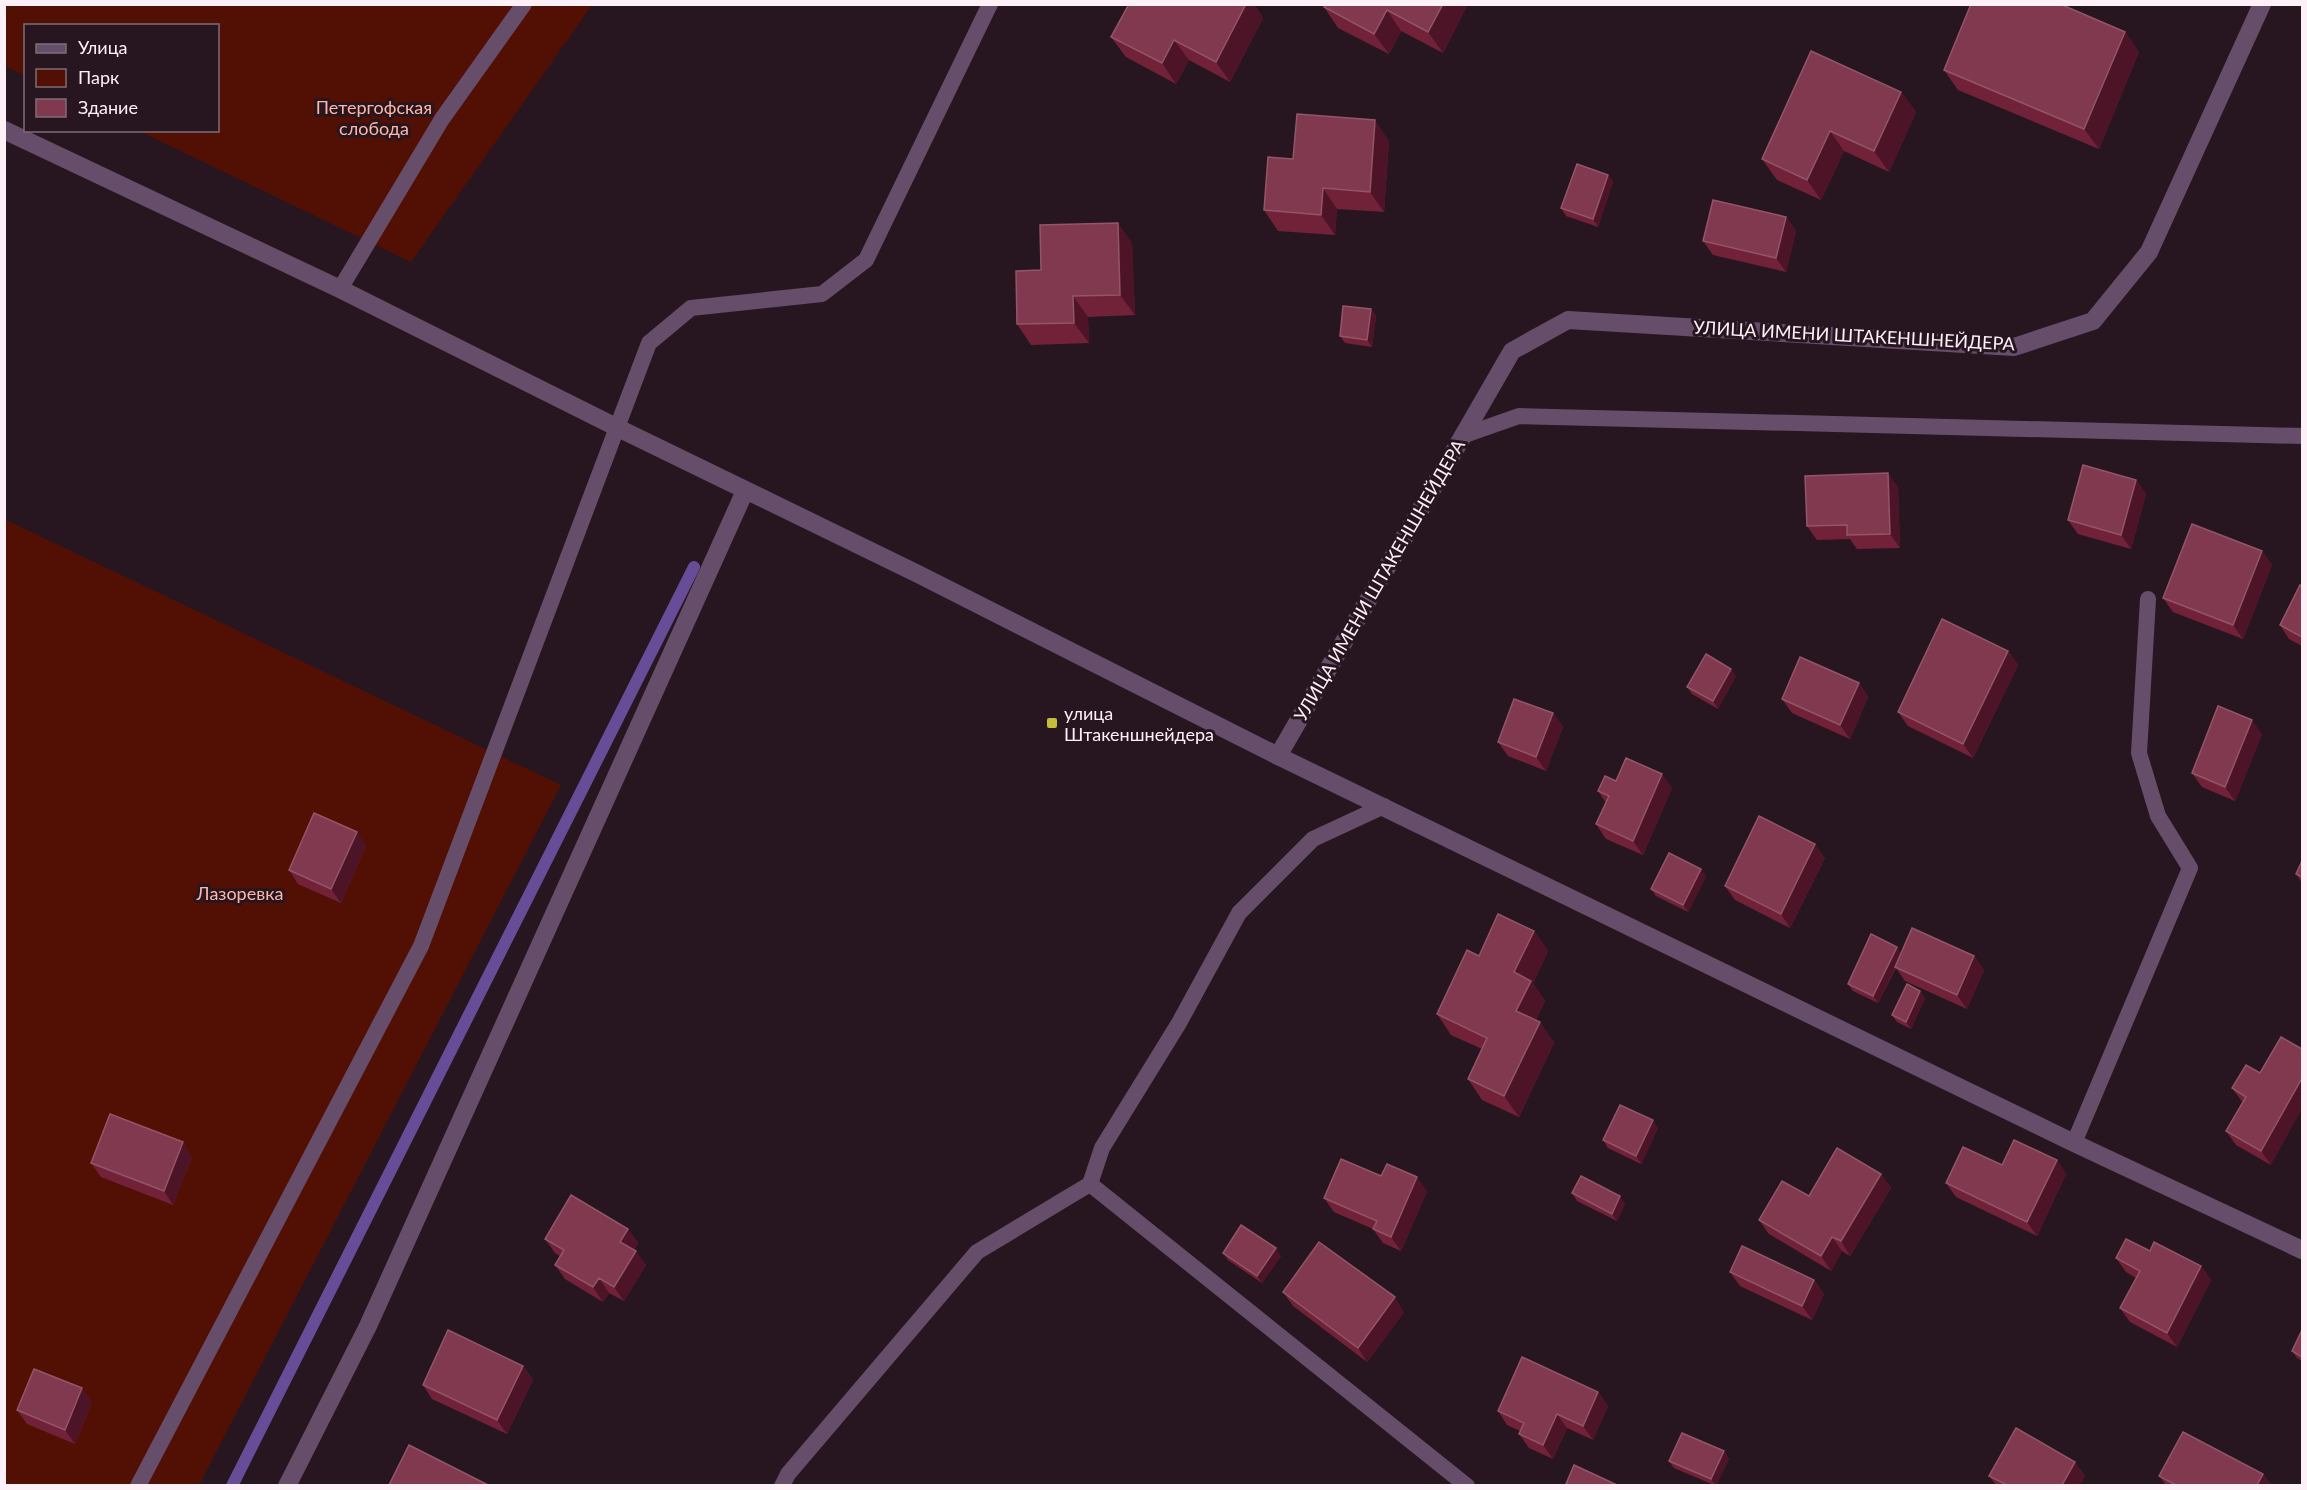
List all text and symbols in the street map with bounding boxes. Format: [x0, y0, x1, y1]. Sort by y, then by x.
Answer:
legend [24, 24, 219, 132]
text: Улица [78, 36, 128, 58]
text: Парк [78, 66, 120, 88]
text: Здание [78, 96, 138, 118]
park label: Петергофская слобода [316, 96, 432, 139]
street label: УЛИЦА ИМЕНИ ШТАКЕНШНЕЙДЕРА [1693, 316, 2016, 354]
street label: УЛИЦА ИМЕНИ ШТАКЕНШНЕЙДЕРА [1289, 434, 1469, 725]
place label: улица Штакеншнейдера [1064, 702, 1214, 745]
marker: улица Штакеншнейдера [1045, 716, 1059, 730]
park label: Лазоревка [196, 882, 283, 904]

